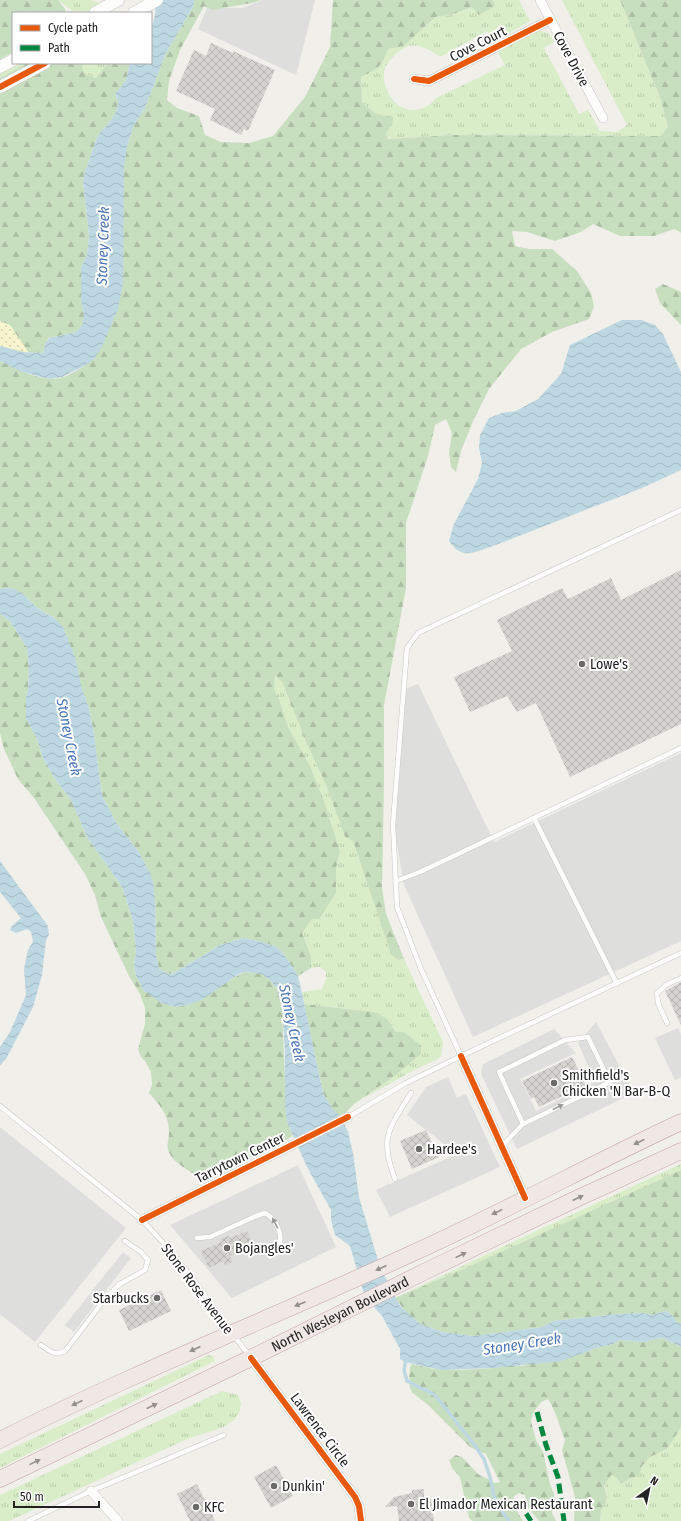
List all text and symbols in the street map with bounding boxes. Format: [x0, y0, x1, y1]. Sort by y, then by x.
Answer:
legend [12, 12, 152, 64]
text: Cycle path [48, 21, 98, 35]
street label: Cove Court [447, 22, 510, 66]
street label: Cove Drive [549, 28, 593, 90]
text: Path [48, 41, 70, 55]
water label: Stoney Creek [93, 206, 113, 287]
place label: Lowe's [590, 656, 628, 673]
marker: Lowe's [577, 659, 587, 669]
water label: Stoney Creek [52, 696, 85, 778]
water label: Stoney Creek [275, 982, 309, 1064]
place label: Smithfield's Chicken 'N Bar-B-Q [562, 1067, 670, 1100]
marker: Smithfield's Chicken 'N Bar-B-Q [549, 1078, 559, 1088]
one-way arrow [553, 1104, 564, 1110]
street label: Tarrytown Center [192, 1129, 288, 1187]
one-way arrow [633, 1139, 644, 1146]
place label: Hardee's [427, 1141, 477, 1158]
marker: Hardee's [414, 1144, 424, 1154]
one-way arrow [573, 1195, 584, 1201]
one-way arrow [491, 1209, 503, 1215]
one-way arrow [272, 1217, 278, 1229]
street label: Stone Rose Avenue [157, 1240, 237, 1338]
place label: Bojangles' [235, 1240, 294, 1257]
marker: Bojangles' [222, 1243, 232, 1253]
one-way arrow [456, 1252, 467, 1258]
one-way arrow [375, 1265, 386, 1271]
street label: North Wesleyan Boulevard [268, 1272, 411, 1355]
place label: Starbucks [93, 1290, 149, 1307]
marker: Starbucks [152, 1293, 162, 1303]
one-way arrow [293, 1301, 305, 1307]
water label: Stoney Creek [481, 1329, 563, 1359]
one-way arrow [189, 1346, 201, 1352]
street label: Lawrence Circle [287, 1390, 353, 1471]
one-way arrow [71, 1400, 82, 1406]
one-way arrow [147, 1403, 158, 1409]
one-way arrow [29, 1459, 41, 1465]
north arrow [629, 1469, 669, 1509]
text: N [648, 1474, 660, 1488]
place label: Dunkin' [282, 1478, 325, 1495]
marker: Dunkin' [269, 1481, 279, 1491]
scale bar [14, 1483, 99, 1509]
text: 50 m [20, 1490, 44, 1504]
place label: El Jimador Mexican Restaurant [419, 1496, 593, 1513]
place label: KFC [204, 1499, 224, 1516]
marker: El Jimador Mexican Restaurant [406, 1499, 416, 1509]
marker: KFC [191, 1502, 201, 1512]

